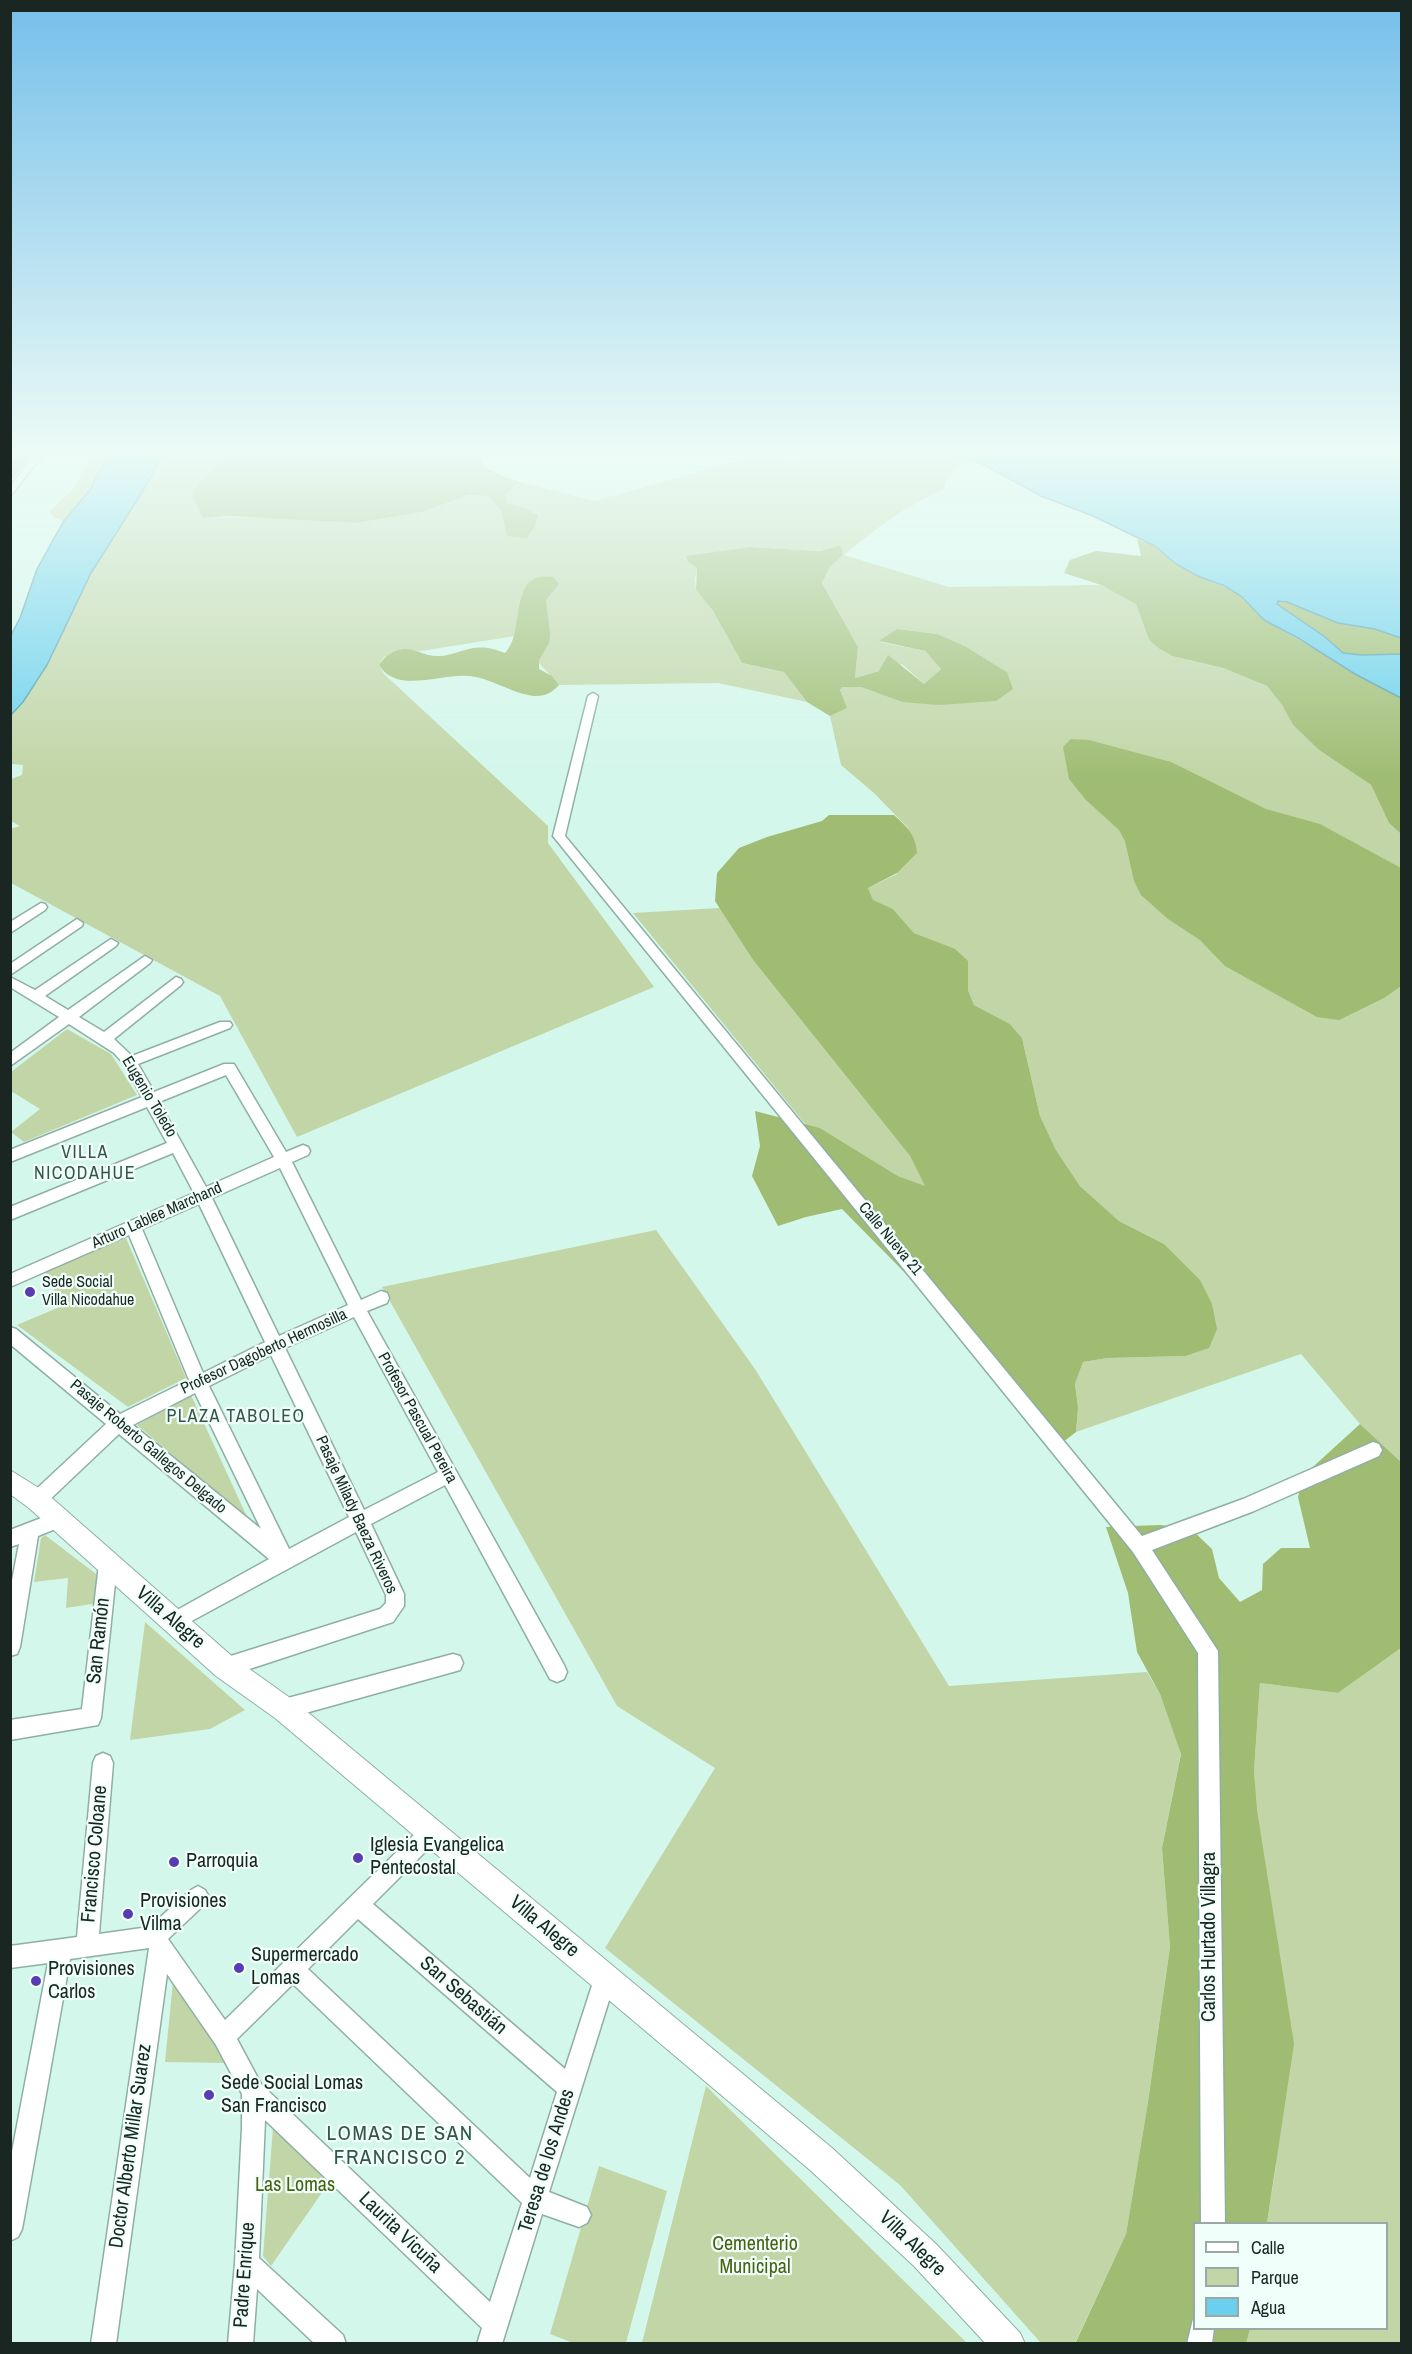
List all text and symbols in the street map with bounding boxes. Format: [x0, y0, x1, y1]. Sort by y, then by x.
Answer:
street label: Eugenio Toledo [117, 1053, 181, 1141]
district label: VILLA NICODAHUE [34, 1142, 136, 1184]
street label: Arturo Lablee Marchand [89, 1179, 225, 1253]
street label: Calle Nueva 21 [854, 1198, 926, 1280]
place label: Sede Social Villa Nicodahue [42, 1273, 134, 1311]
marker: Sede Social Villa Nicodahue [23, 1285, 37, 1299]
street label: Profesor Dagoberto Hermosilla [178, 1305, 350, 1399]
street label: Profesor Pascual Pereira [373, 1349, 461, 1487]
street label: Pasaje Roberto Gallegos Delgado [66, 1376, 230, 1518]
district label: PLAZA TABOLEO [166, 1406, 306, 1428]
street label: Pasaje Milady Baeza Riveros [311, 1433, 401, 1597]
street label: Villa Alegre [131, 1582, 209, 1654]
street label: San Ramón [83, 1597, 115, 1685]
street label: Francisco Coloane [77, 1784, 113, 1924]
place label: Iglesia Evangelica Pentecostal [370, 1834, 504, 1881]
place label: Parroquia [186, 1850, 258, 1874]
marker: Iglesia Evangelica Pentecostal [351, 1851, 365, 1865]
street label: Carlos Hurtado Villagra [1198, 1852, 1222, 2022]
marker: Parroquia [167, 1855, 181, 1869]
place label: Provisiones Vilma [140, 1890, 227, 1937]
street label: Villa Alegre [504, 1891, 584, 1963]
marker: Provisiones Vilma [121, 1907, 135, 1921]
place label: Supermercado Lomas [251, 1944, 359, 1991]
street label: San Sebastián [415, 1952, 511, 2040]
place label: Provisiones Carlos [48, 1958, 135, 2005]
marker: Supermercado Lomas [232, 1961, 246, 1975]
marker: Provisiones Carlos [29, 1974, 43, 1988]
street label: Doctor Alberto Millar Suarez [105, 2042, 157, 2250]
place label: Sede Social Lomas San Francisco [221, 2072, 363, 2119]
street label: Teresa de los Andes [514, 2086, 580, 2236]
marker: Sede Social Lomas San Francisco [202, 2088, 216, 2102]
district label: LOMAS DE SAN FRANCISCO 2 [326, 2121, 474, 2171]
park label: Las Lomas [255, 2174, 335, 2198]
street label: Laurita Vicuña [353, 2187, 447, 2279]
street label: Villa Alegre [874, 2206, 950, 2282]
street label: Padre Enrique [229, 2221, 261, 2329]
legend [1193, 2222, 1388, 2330]
park label: Cementerio Municipal [712, 2233, 798, 2280]
text: Calle [1251, 2235, 1285, 2260]
text: Parque [1251, 2265, 1299, 2290]
text: Agua [1251, 2295, 1285, 2320]

